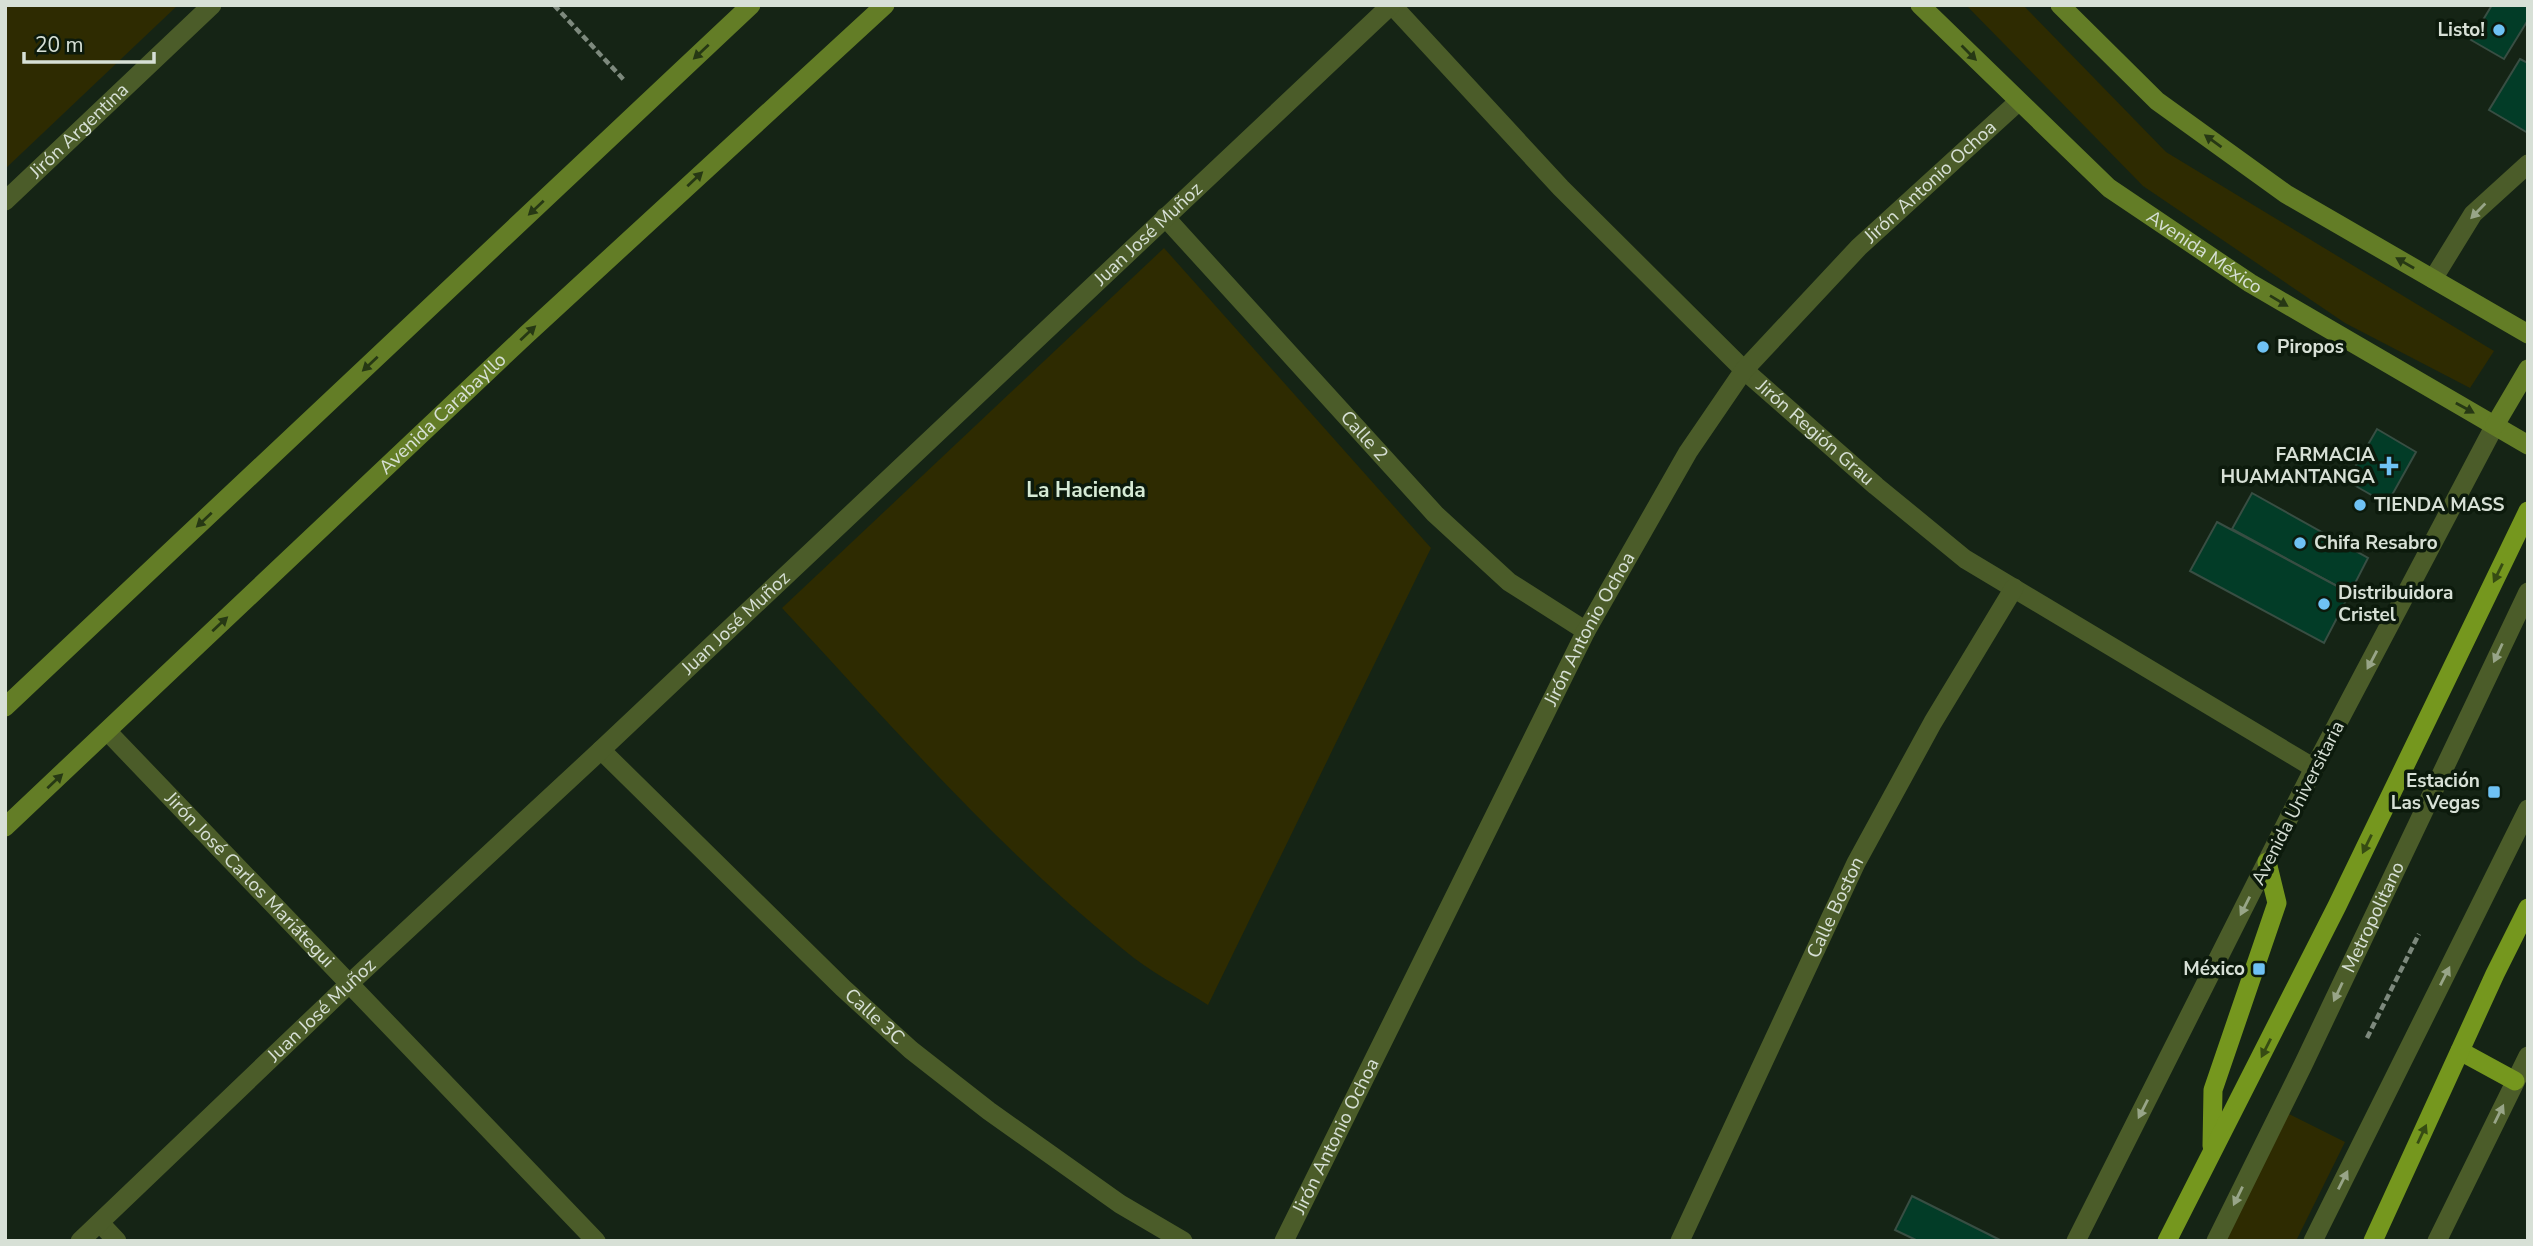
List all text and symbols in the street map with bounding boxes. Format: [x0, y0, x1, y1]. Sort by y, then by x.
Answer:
place label: Listo! [2437, 17, 2485, 43]
scale bar [24, 21, 154, 65]
marker: Listo! [2491, 22, 2507, 38]
text: 20 m [35, 31, 84, 59]
one-way arrow [692, 44, 710, 60]
one-way arrow [1960, 45, 1977, 61]
street label: Jirón Argentina [23, 77, 135, 185]
street label: Jirón Antonio Ochoa [1858, 115, 2002, 250]
one-way arrow [2204, 135, 2222, 149]
one-way arrow [686, 172, 703, 188]
street label: Juan José Muñoz [1087, 176, 1208, 292]
one-way arrow [527, 200, 545, 216]
one-way arrow [2469, 202, 2486, 219]
street label: Avenida México [2141, 204, 2267, 300]
one-way arrow [2395, 257, 2414, 269]
one-way arrow [2270, 295, 2289, 307]
one-way arrow [519, 326, 536, 342]
place label: Piropos [2277, 334, 2344, 360]
marker: Piropos [2255, 339, 2271, 355]
street label: Avenida Carabayllo [373, 347, 512, 480]
one-way arrow [362, 355, 379, 371]
street label: Jirón Región Grau [1750, 373, 1880, 492]
one-way arrow [2455, 402, 2475, 414]
street label: Calle 2 [1334, 405, 1394, 467]
place label: FARMACIA HUAMANTANGA [2221, 442, 2376, 490]
marker: FARMACIA HUAMANTANGA [2381, 458, 2397, 474]
district label: La Hacienda [1026, 476, 1146, 504]
place label: TIENDA MASS [2374, 492, 2505, 518]
marker: TIENDA MASS [2352, 497, 2368, 513]
one-way arrow [196, 511, 213, 527]
place label: Chifa Resabro [2314, 530, 2438, 556]
marker: Chifa Resabro [2292, 535, 2308, 551]
street label: Jirón Antonio Ochoa [1537, 547, 1641, 711]
one-way arrow [2492, 563, 2504, 583]
street label: Juan José Muñoz [675, 565, 796, 681]
place label: Distribuidora Cristel [2338, 580, 2453, 628]
marker: Distribuidora Cristel [2316, 596, 2332, 612]
one-way arrow [211, 617, 228, 633]
one-way arrow [2493, 643, 2504, 663]
one-way arrow [2366, 650, 2377, 670]
street label: Avenida Universitaria [2245, 716, 2351, 890]
place label: Estación Las Vegas [2391, 768, 2480, 816]
one-way arrow [46, 773, 63, 789]
marker: Estación Las Vegas [2486, 784, 2502, 800]
street label: Jirón José Carlos Mariátegui [158, 785, 340, 973]
one-way arrow [2362, 834, 2373, 854]
street label: Calle Boston [1801, 852, 1870, 962]
street label: Metropolitano [2336, 857, 2411, 977]
one-way arrow [2240, 896, 2251, 916]
street label: Juan José Muñoz [261, 952, 382, 1069]
place label: México [2183, 956, 2245, 982]
marker: México [2251, 961, 2267, 977]
one-way arrow [2439, 966, 2450, 986]
one-way arrow [2332, 982, 2344, 1002]
street label: Calle 3C [839, 983, 910, 1051]
one-way arrow [2260, 1038, 2272, 1057]
street label: Jirón Antonio Ochoa [1286, 1054, 1385, 1219]
one-way arrow [2138, 1099, 2149, 1119]
one-way arrow [2494, 1104, 2505, 1124]
one-way arrow [2416, 1124, 2428, 1144]
one-way arrow [2337, 1170, 2349, 1190]
one-way arrow [2233, 1186, 2244, 1206]

